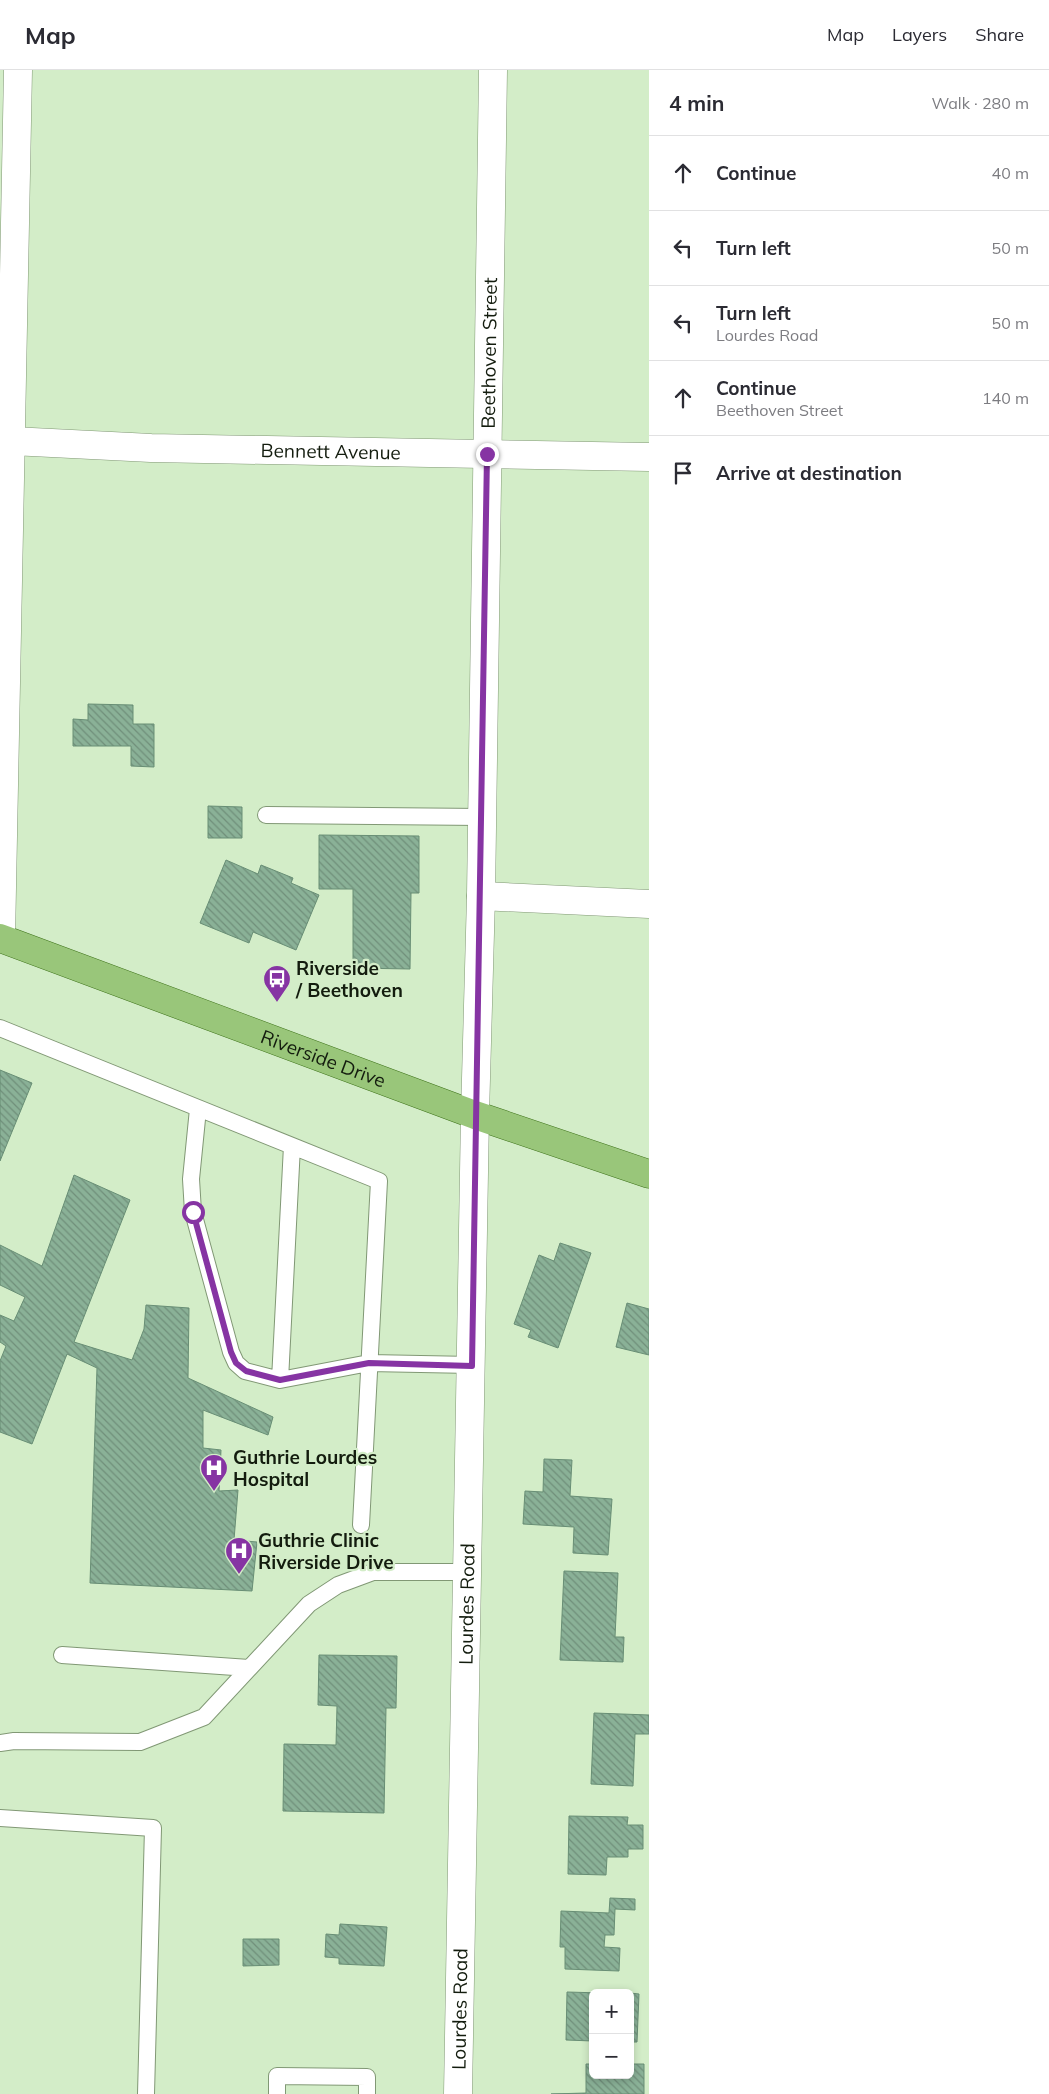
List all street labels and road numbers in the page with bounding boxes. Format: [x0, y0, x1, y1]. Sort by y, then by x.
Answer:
street label: Beethoven Street [476, 277, 502, 429]
street label: Bennett Avenue [261, 438, 401, 465]
street label: Riverside Drive [258, 1024, 389, 1093]
street label: Lourdes Road [453, 1543, 480, 1665]
street label: Lourdes Road [446, 1948, 473, 2070]

